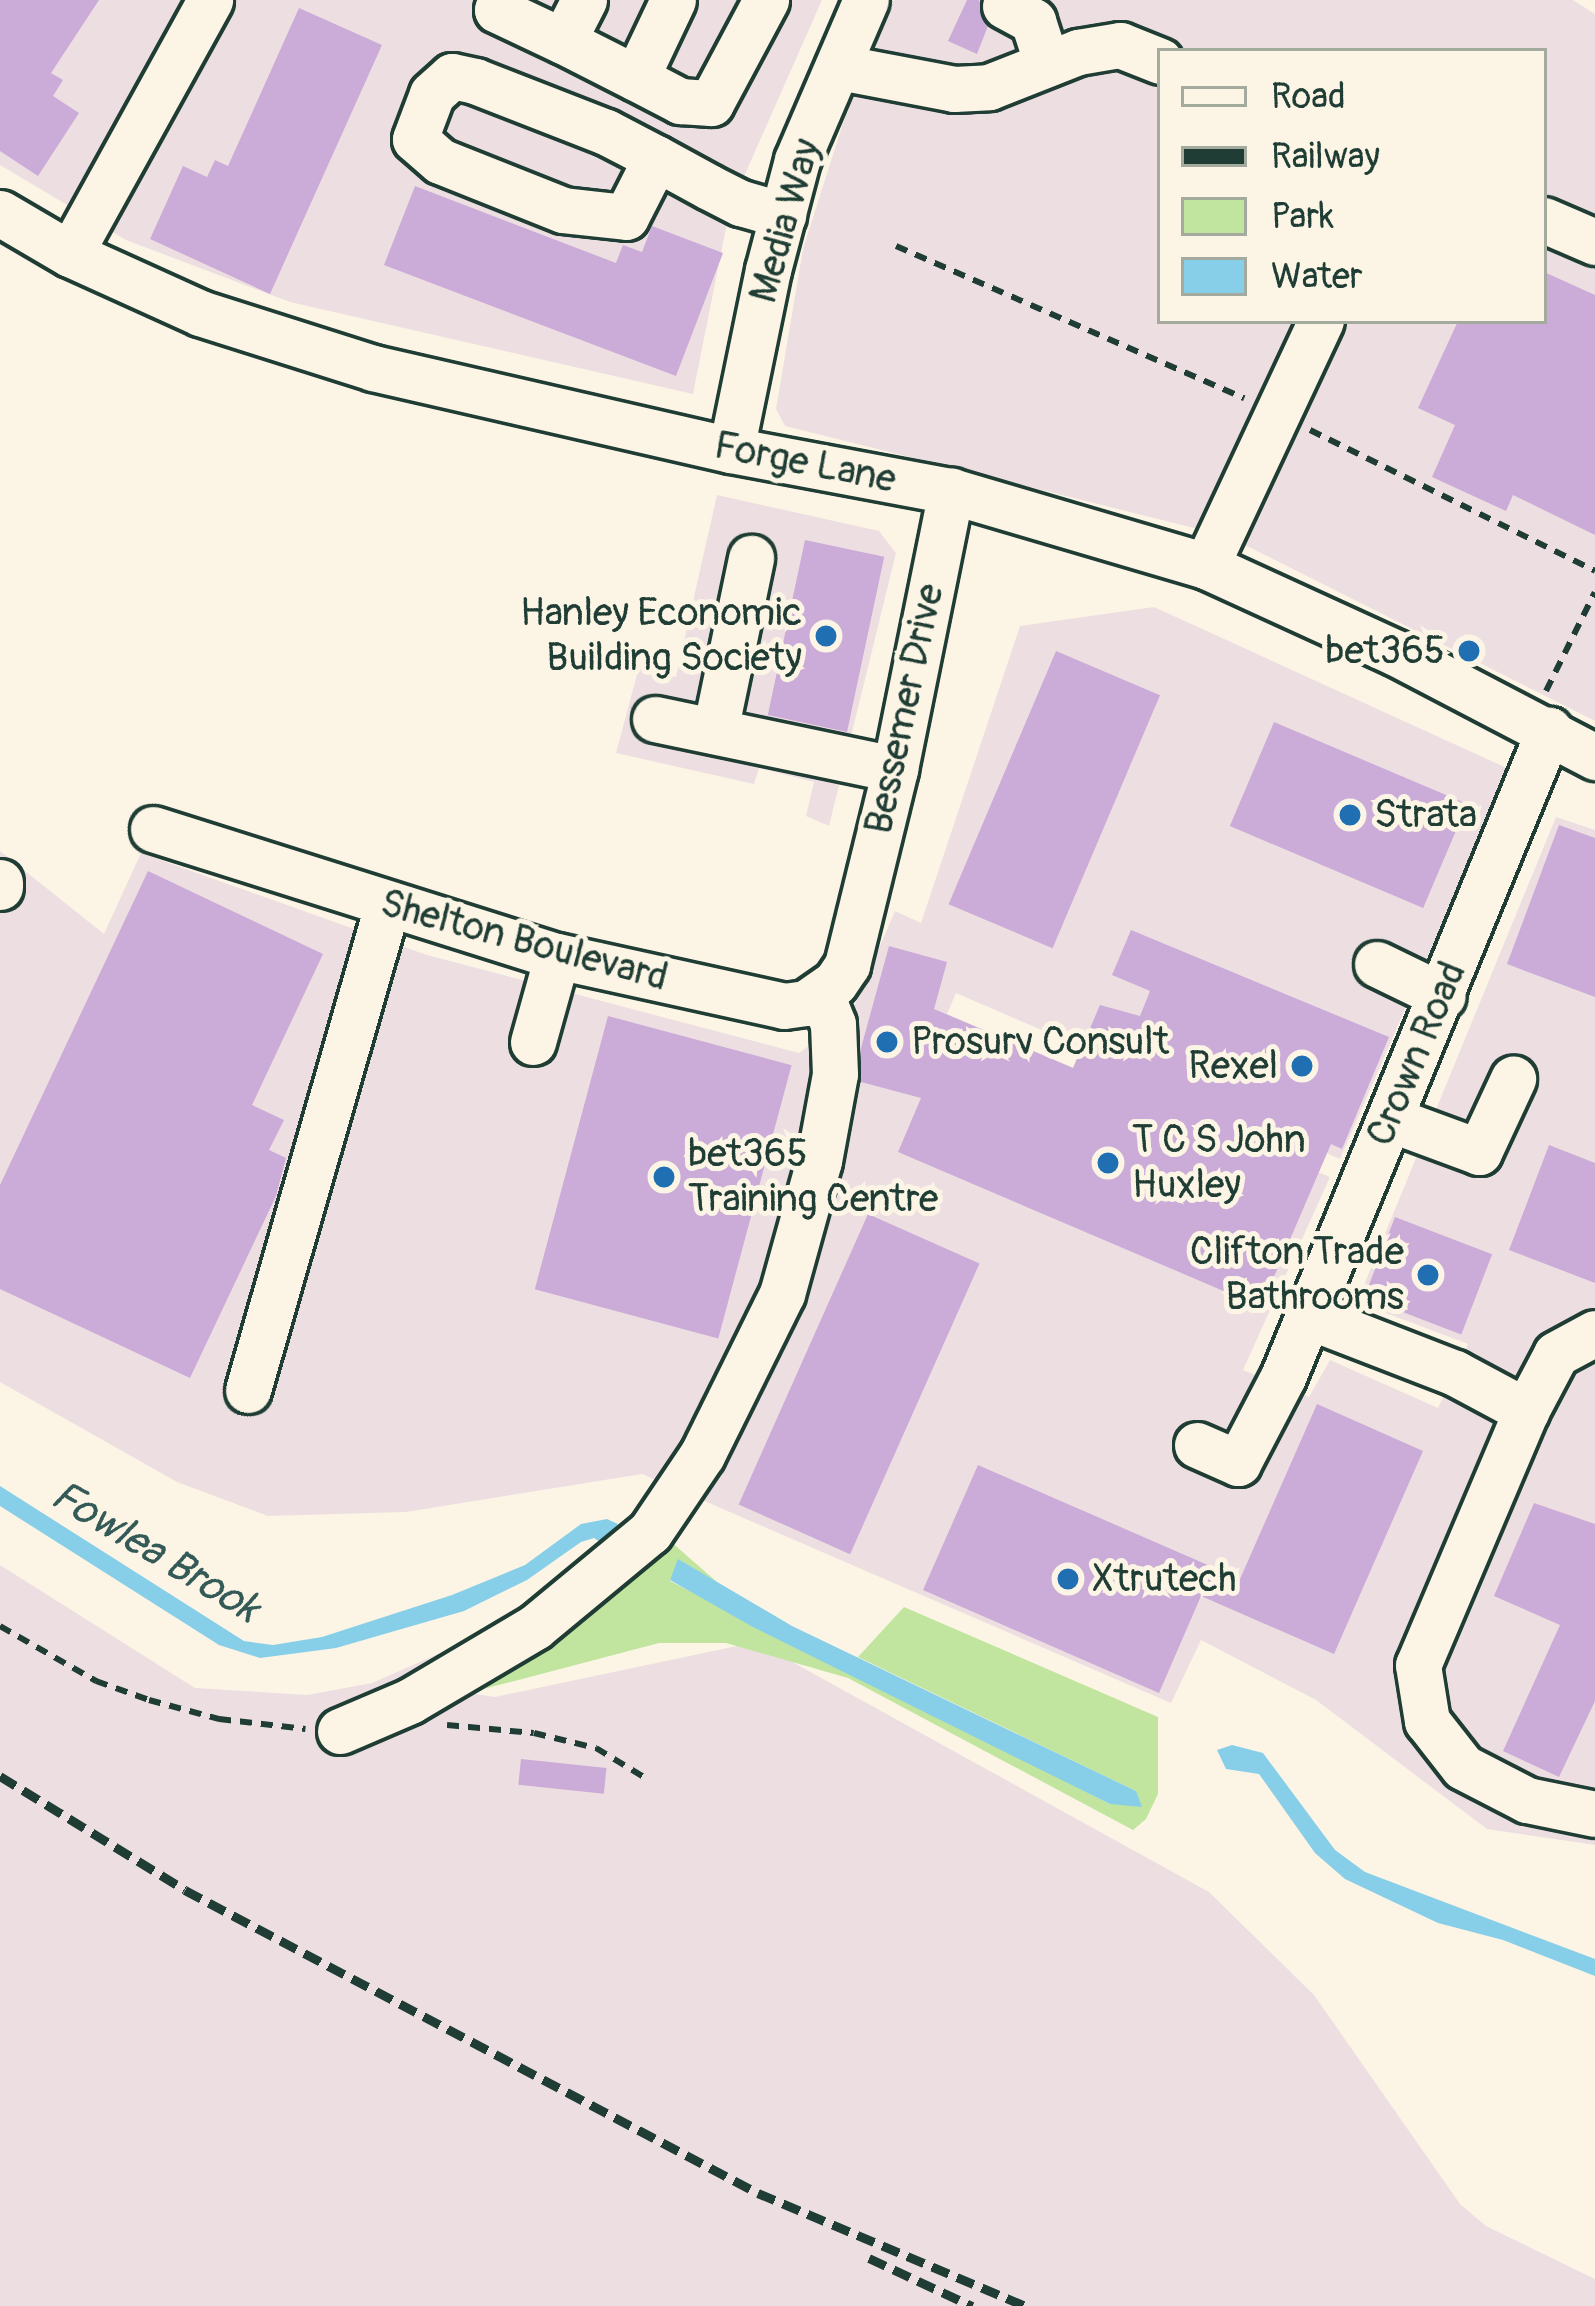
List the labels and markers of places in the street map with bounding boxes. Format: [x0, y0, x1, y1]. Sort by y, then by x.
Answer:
place label: Hanley Economic Building Society [520, 591, 802, 682]
marker: Hanley Economic Building Society [813, 623, 839, 649]
place label: bet365 [1325, 628, 1445, 674]
marker: bet365 [1456, 638, 1482, 664]
place label: Strata [1374, 792, 1477, 838]
marker: Strata [1337, 802, 1363, 828]
place label: Prosurv Consult [911, 1019, 1169, 1065]
marker: Prosurv Consult [874, 1029, 900, 1055]
place label: Rexel [1188, 1043, 1278, 1089]
marker: Rexel [1289, 1053, 1315, 1079]
place label: T C S John Huxley [1132, 1118, 1306, 1209]
place label: bet365 Training Centre [688, 1132, 938, 1223]
marker: T C S John Huxley [1095, 1150, 1121, 1176]
marker: bet365 Training Centre [651, 1164, 677, 1190]
place label: Clifton Trade Bathrooms [1190, 1230, 1404, 1321]
marker: Clifton Trade Bathrooms [1415, 1262, 1441, 1288]
place label: Xtrutech [1092, 1556, 1236, 1602]
marker: Xtrutech [1055, 1566, 1081, 1592]

